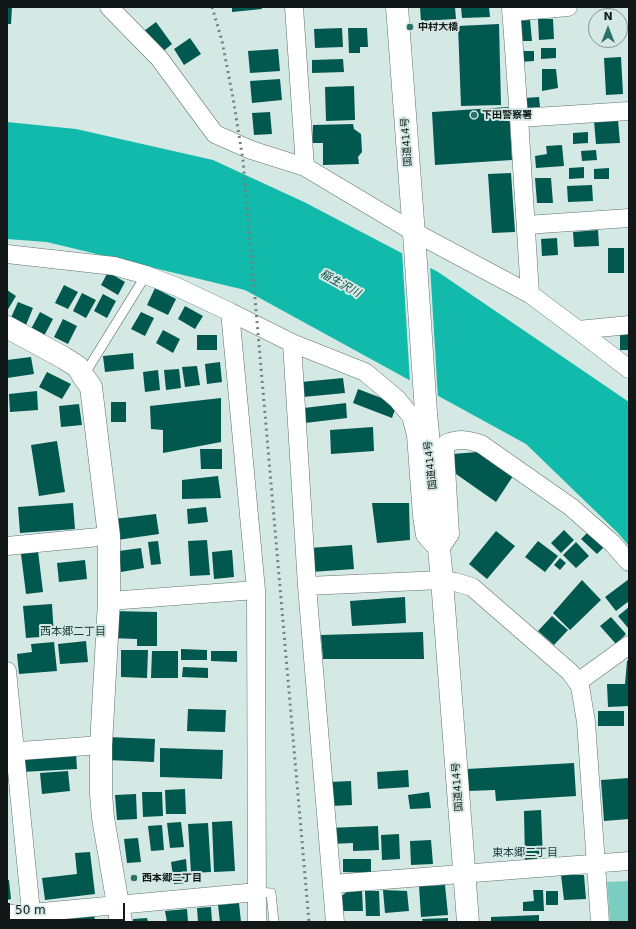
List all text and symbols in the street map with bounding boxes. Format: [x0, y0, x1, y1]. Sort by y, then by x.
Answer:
north arrow [588, 8, 628, 48]
text: N [603, 10, 613, 23]
place label: 中村大橋 [418, 21, 458, 33]
marker: 中村大橋 [405, 22, 415, 32]
place label: 下田警察署 [482, 109, 532, 121]
marker: 下田警察署 [469, 110, 479, 120]
street label: 国道414号 [399, 117, 415, 167]
water label: 稲生沢川 [318, 268, 362, 300]
street label: 国道414号 [422, 440, 440, 490]
district label: 西本郷二丁目 [40, 625, 106, 639]
street label: 国道414号 [450, 762, 466, 812]
district label: 東本郷二丁目 [492, 846, 558, 860]
place label: 西本郷二丁目 [142, 872, 202, 884]
marker: 西本郷二丁目 [129, 873, 139, 883]
scale bar [10, 895, 127, 921]
text: 50 m [15, 903, 46, 917]

